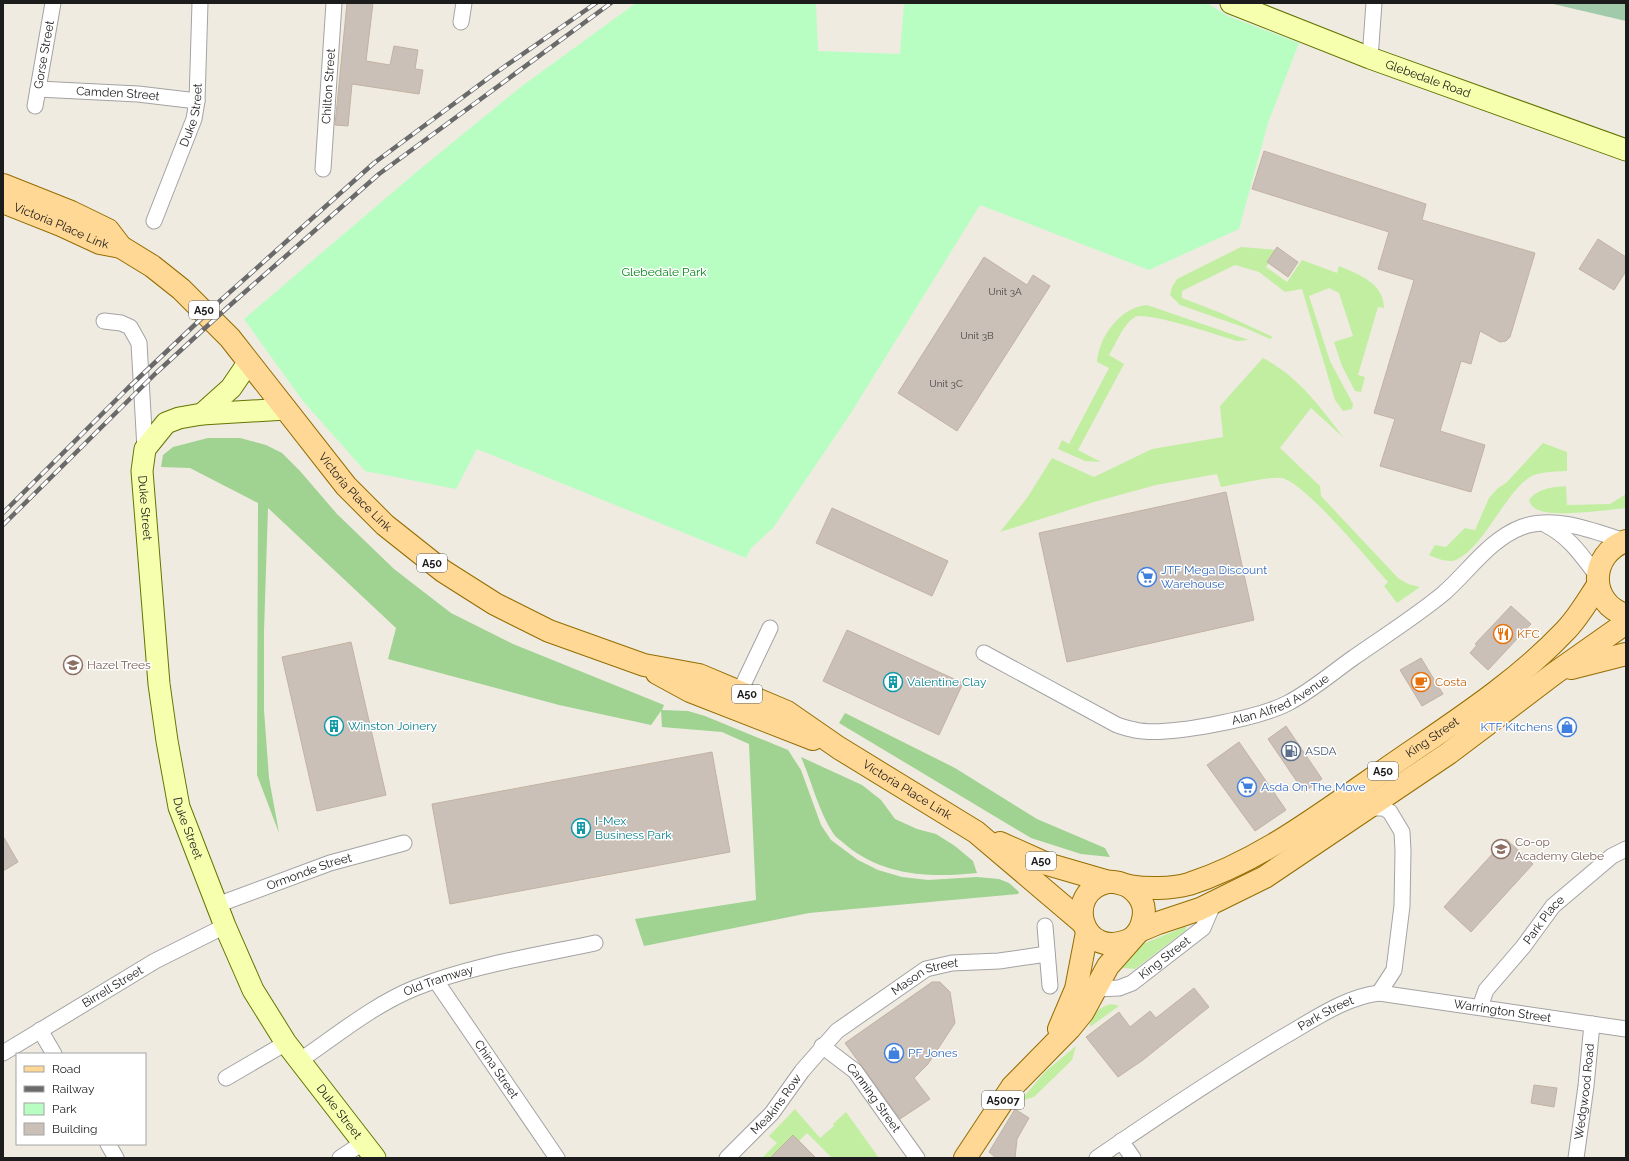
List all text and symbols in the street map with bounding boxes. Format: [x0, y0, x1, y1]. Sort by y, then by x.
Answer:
street label: Gorse Street [31, 19, 57, 90]
street label: Chilton Street [319, 48, 338, 124]
street label: Glebedale Road [1383, 57, 1472, 101]
street label: Duke Street [177, 83, 205, 149]
street label: Camden Street [76, 84, 160, 104]
street label: Victoria Place Link [12, 200, 110, 252]
park label: Glebedale Park [621, 265, 707, 279]
house number: Unit 3A [988, 286, 1022, 297]
road number: A50 [189, 301, 219, 319]
house number: Unit 3B [960, 330, 994, 341]
house number: Unit 3C [929, 378, 963, 389]
street label: Victoria Place Link [316, 450, 395, 535]
street label: Duke Street [135, 475, 155, 541]
road number: A50 [417, 554, 447, 572]
place label: JTF Mega Discount Warehouse [1161, 563, 1267, 591]
supermarket icon: JTF Mega Discount Warehouse [1136, 566, 1158, 588]
restaurant icon: KFC [1492, 623, 1514, 645]
place label: KFC [1517, 627, 1540, 641]
school or university icon: Hazel Trees [62, 654, 84, 676]
place label: Hazel Trees [87, 658, 151, 672]
building icon: Valentine Clay [882, 671, 904, 693]
street label: Alan Alfred Avenue [1230, 671, 1332, 728]
cafe icon: Costa [1410, 671, 1432, 693]
place label: Valentine Clay [907, 675, 987, 689]
place label: Costa [1435, 675, 1467, 689]
road number: A50 [732, 685, 762, 703]
street label: King Street [1403, 714, 1461, 760]
building icon: Winston Joinery [323, 715, 345, 737]
shop icon: KTF Kitchens [1556, 716, 1578, 738]
place label: Winston Joinery [348, 719, 437, 733]
place label: KTF Kitchens [1480, 720, 1553, 734]
fuel station icon: ASDA [1280, 740, 1302, 762]
place label: ASDA [1305, 744, 1337, 758]
street label: Victoria Place Link [860, 757, 955, 823]
road number: A50 [1368, 762, 1398, 780]
supermarket icon: Asda On The Move [1236, 776, 1258, 798]
place label: Asda On The Move [1261, 780, 1366, 794]
street label: Duke Street [170, 796, 205, 861]
place label: I-Mex Business Park [595, 814, 672, 842]
building icon: I-Mex Business Park [570, 817, 592, 839]
place label: Co-op Academy Glebe [1515, 835, 1604, 863]
school or university icon: Co-op Academy Glebe [1490, 838, 1512, 860]
street label: Ormonde Street [265, 850, 353, 893]
road number: A50 [1026, 852, 1056, 870]
street label: Park Place [1520, 892, 1567, 947]
street label: King Street [1136, 934, 1193, 982]
street label: Mason Street [889, 956, 958, 998]
street label: Old Tramway [401, 962, 475, 999]
street label: Birrell Street [80, 963, 145, 1010]
street label: Park Street [1295, 993, 1356, 1034]
street label: Warrington Street [1453, 997, 1552, 1025]
street label: China Street [471, 1037, 521, 1101]
shop icon: PF Jones [883, 1042, 905, 1064]
street label: Wedgwood Road [1572, 1043, 1597, 1141]
place label: PF Jones [908, 1046, 958, 1060]
legend [16, 1053, 146, 1145]
street label: Canning Street [844, 1060, 903, 1135]
text: Road [52, 1062, 81, 1076]
street label: Meakins Row [748, 1071, 805, 1137]
text: Railway [52, 1082, 95, 1096]
street label: Duke Street [314, 1082, 365, 1142]
road number: A5007 [982, 1091, 1024, 1109]
text: Park [52, 1102, 77, 1116]
text: Building [52, 1122, 98, 1136]

